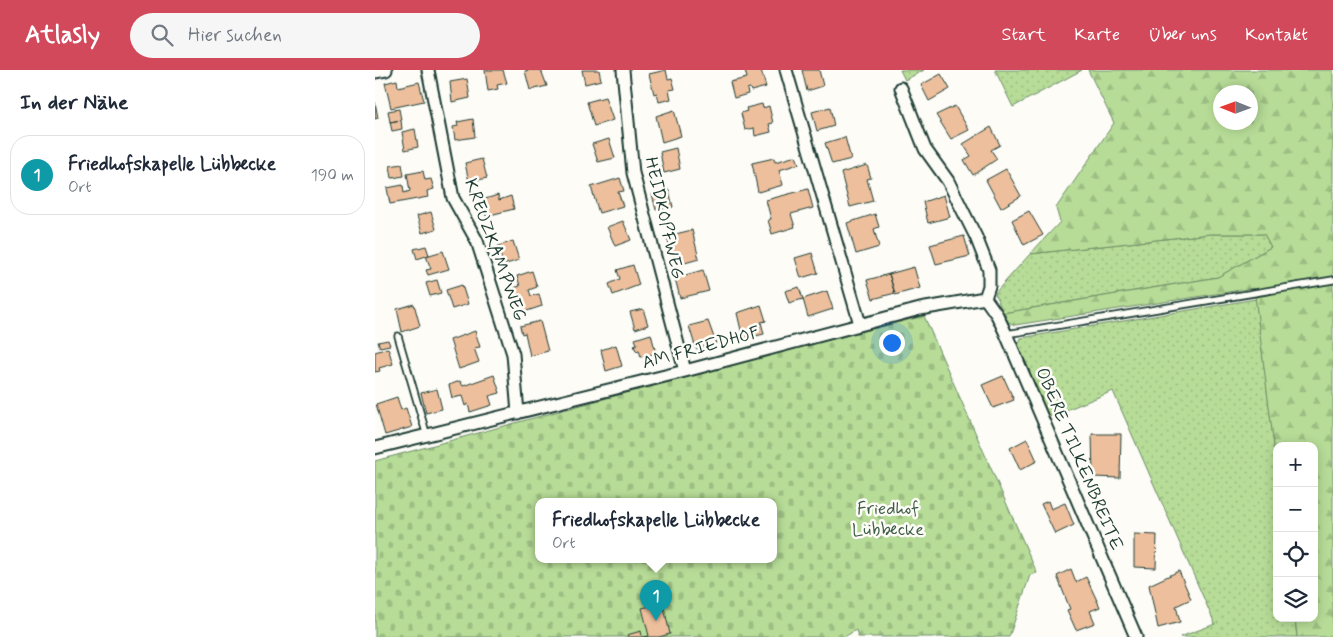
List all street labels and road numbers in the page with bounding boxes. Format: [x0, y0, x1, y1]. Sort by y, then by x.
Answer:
street label: HEIDKOPFWEG [638, 155, 690, 281]
street label: KREUZKAMPWEG [458, 176, 532, 324]
street label: AM FRIEDHOF [640, 321, 762, 375]
street label: OBERE TILKENBREITE [1030, 364, 1129, 554]

